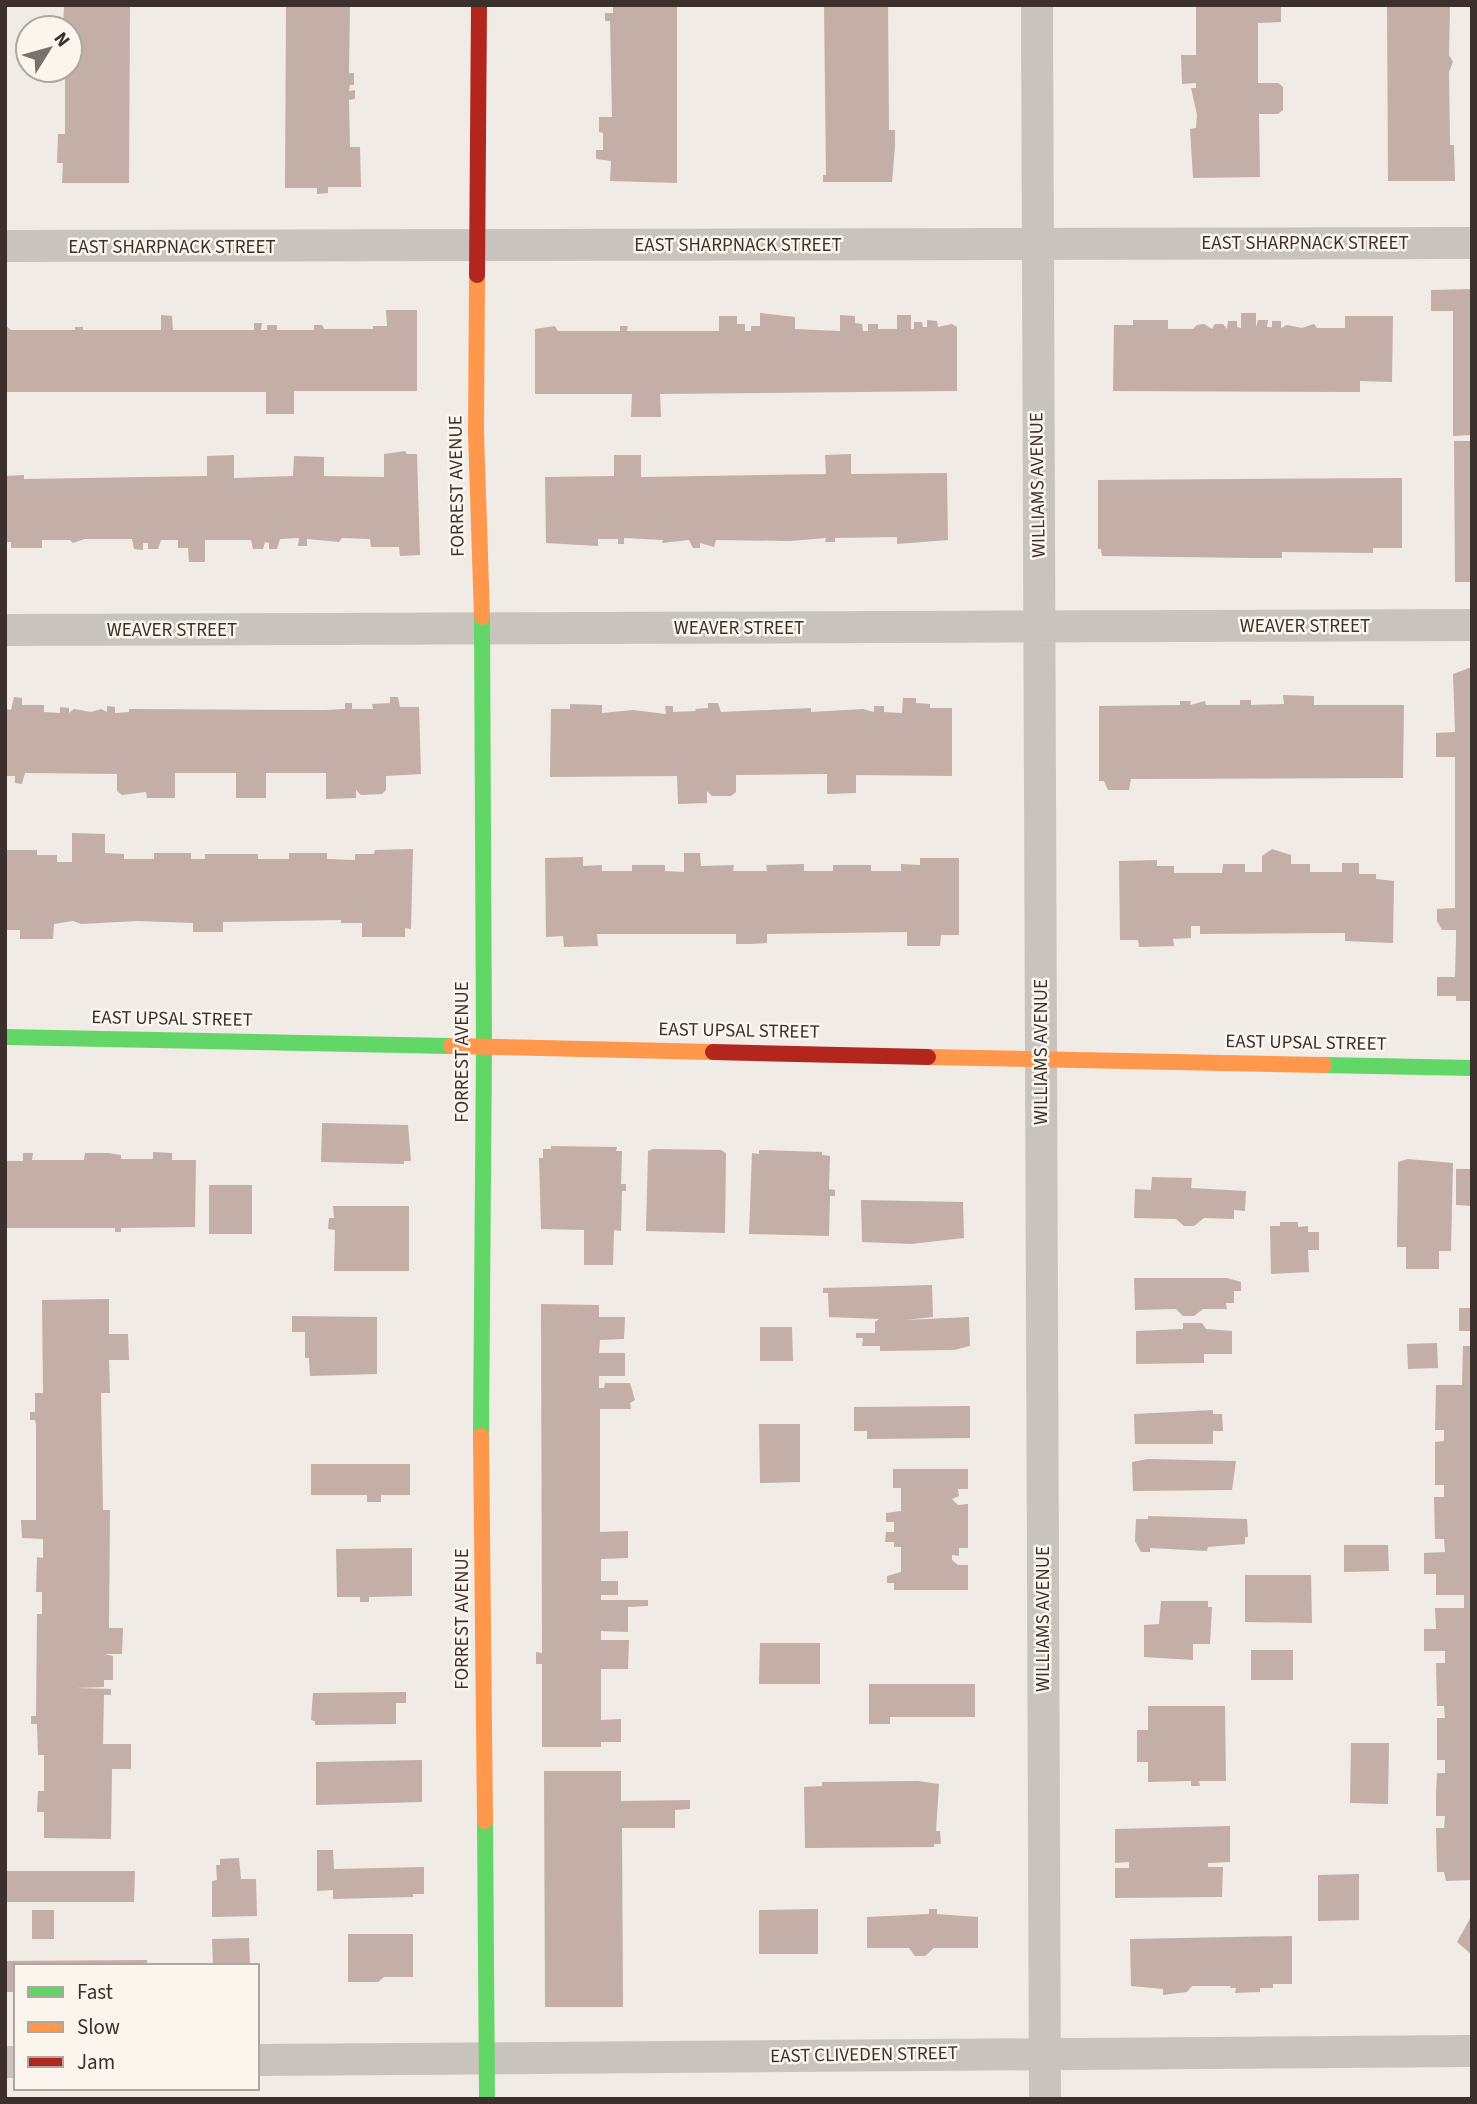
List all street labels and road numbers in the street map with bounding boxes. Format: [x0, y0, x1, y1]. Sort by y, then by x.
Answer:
street label: EAST SHARPNACK STREET [1201, 230, 1409, 257]
street label: EAST SHARPNACK STREET [634, 232, 842, 259]
street label: EAST SHARPNACK STREET [68, 234, 276, 261]
street label: WILLIAMS AVENUE [1023, 412, 1053, 558]
street label: FORREST AVENUE [442, 415, 472, 557]
street label: WEAVER STREET [1240, 613, 1370, 640]
street label: WEAVER STREET [674, 615, 804, 642]
street label: WEAVER STREET [107, 617, 237, 644]
street label: WILLIAMS AVENUE [1028, 979, 1055, 1125]
street label: FORREST AVENUE [449, 981, 476, 1123]
street label: EAST UPSAL STREET [91, 1004, 253, 1034]
street label: EAST UPSAL STREET [658, 1016, 820, 1046]
street label: EAST UPSAL STREET [1225, 1028, 1387, 1058]
street label: WILLIAMS AVENUE [1030, 1546, 1057, 1692]
street label: FORREST AVENUE [449, 1548, 476, 1690]
street label: EAST CLIVEDEN STREET [770, 2040, 958, 2070]

